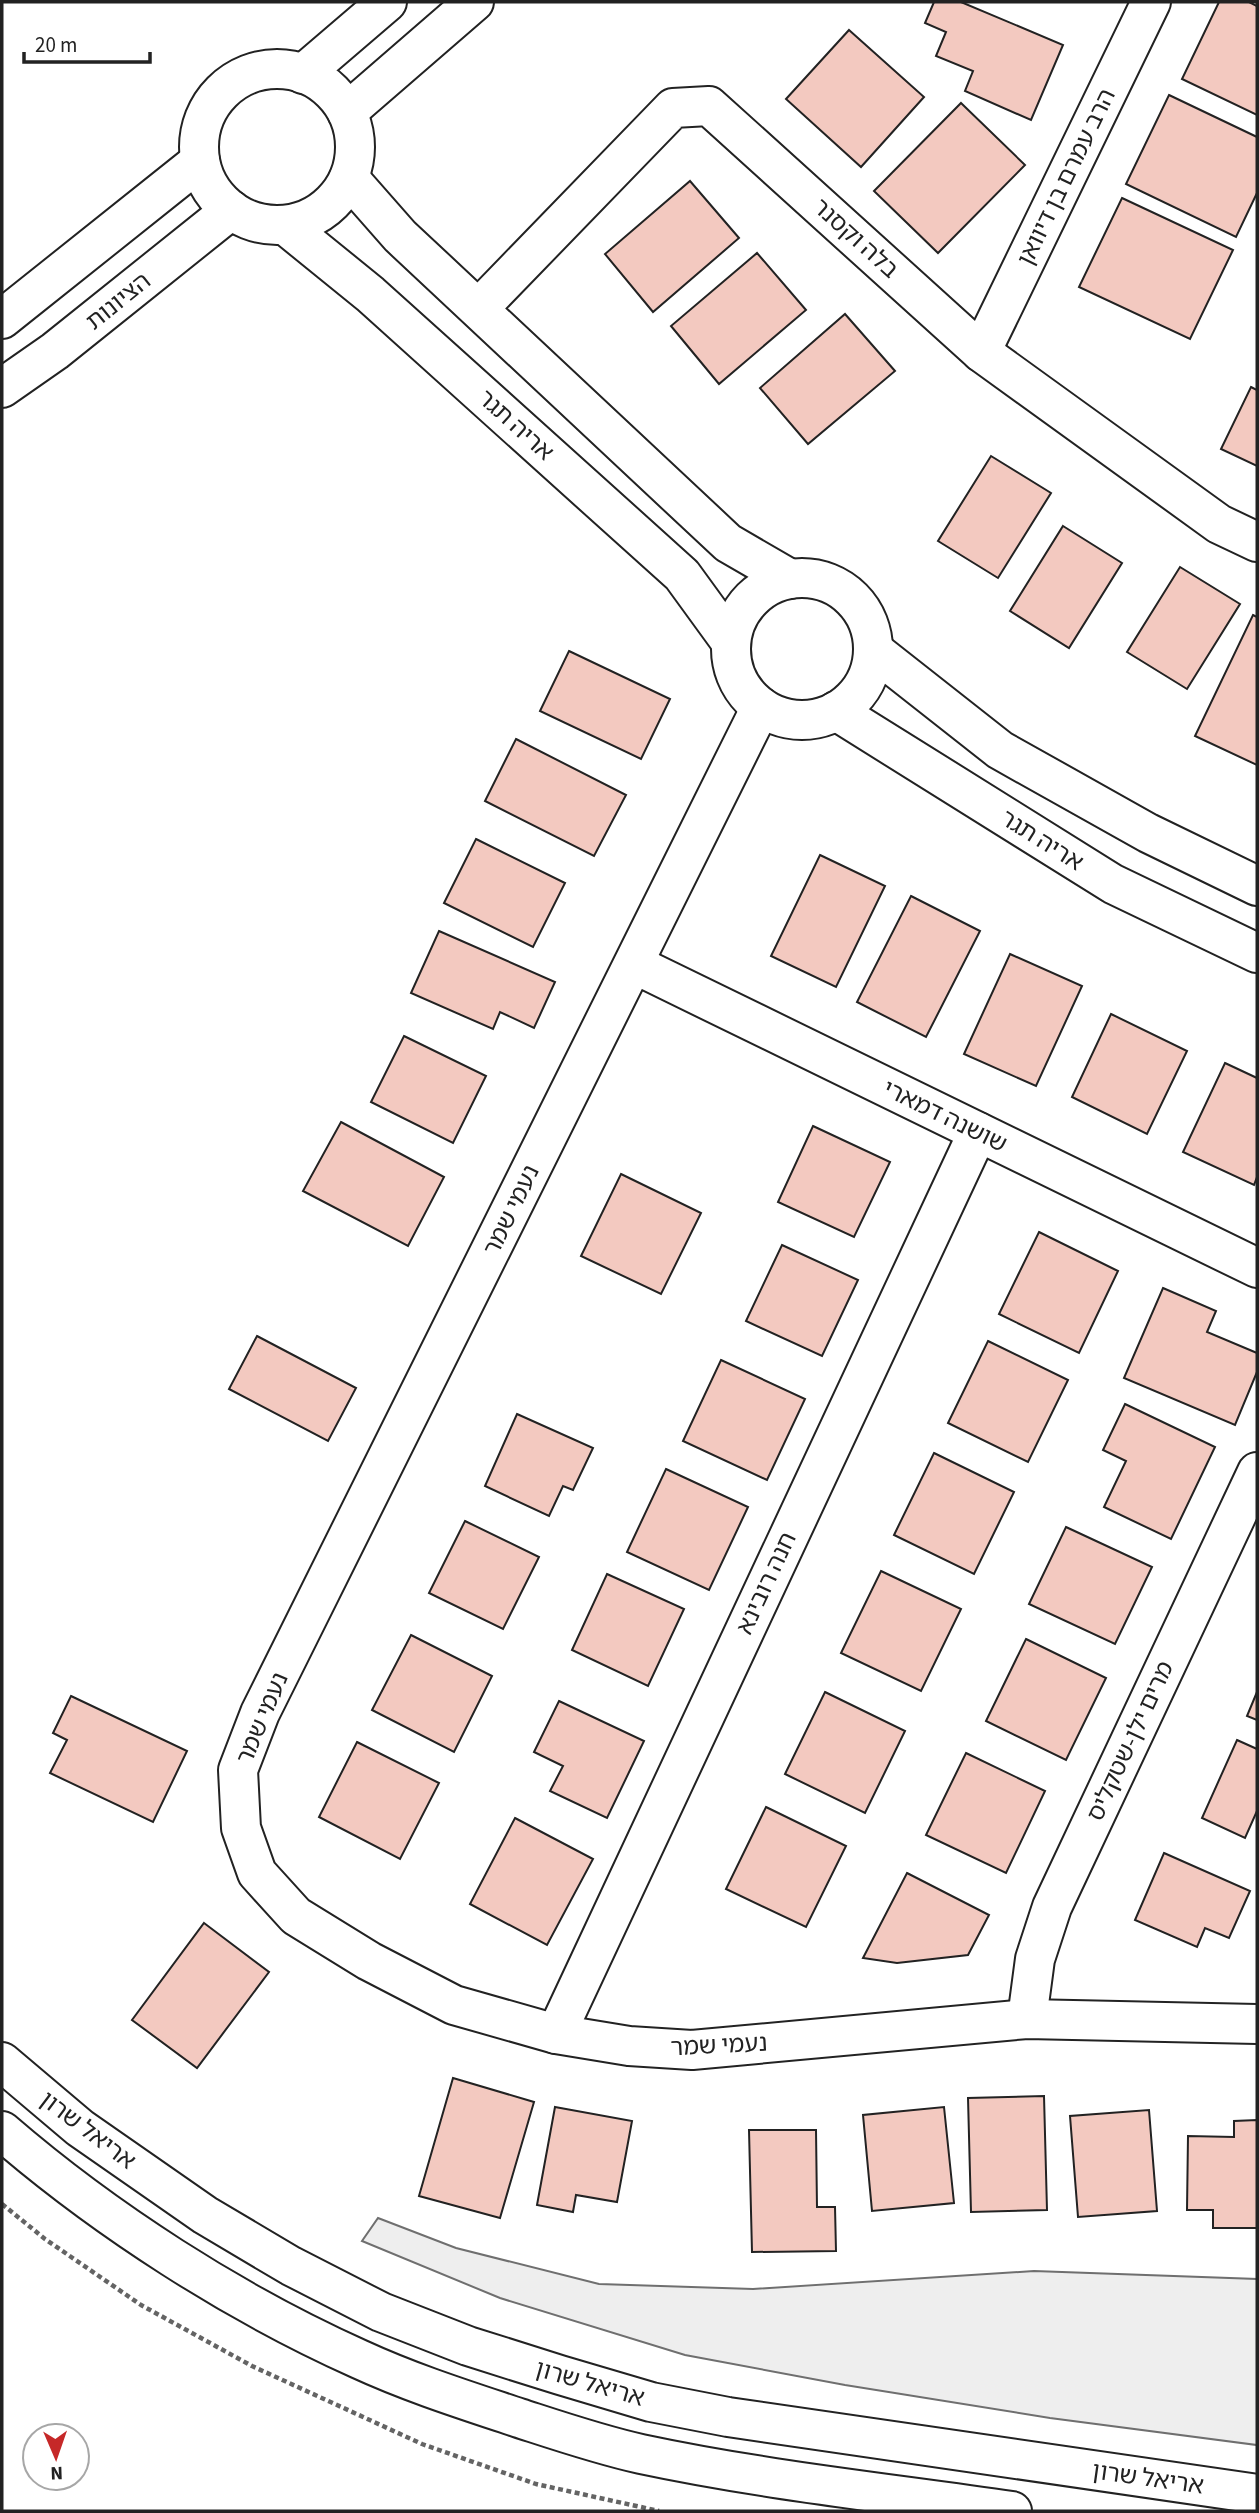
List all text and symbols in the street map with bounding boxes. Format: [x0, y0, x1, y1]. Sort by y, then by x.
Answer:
scale bar [24, 21, 150, 65]
text: 20 m [35, 30, 77, 60]
street label: הרב עמרם בן דיוואן [1008, 83, 1124, 272]
street label: בלה וקסנר [805, 190, 907, 287]
street label: הציונות [78, 264, 158, 339]
street label: אריה תגר [470, 382, 562, 469]
street label: אריה תגר [993, 801, 1090, 880]
street label: שושנה דמארי [877, 1071, 1013, 1162]
street label: נעמי שמר [474, 1159, 548, 1261]
street label: חנה רובינא [727, 1526, 805, 1640]
street label: מרים ילן-שטקליס [1078, 1655, 1183, 1827]
street label: נעמי שמר [227, 1667, 298, 1770]
street label: נעמי שמר [670, 2025, 768, 2066]
street label: אריאל שרון [32, 2083, 143, 2178]
street label: אריאל שרון [531, 2351, 649, 2416]
north arrow [21, 2422, 91, 2492]
street label: אריאל שרון [1090, 2453, 1206, 2504]
text: N [50, 2459, 63, 2486]

